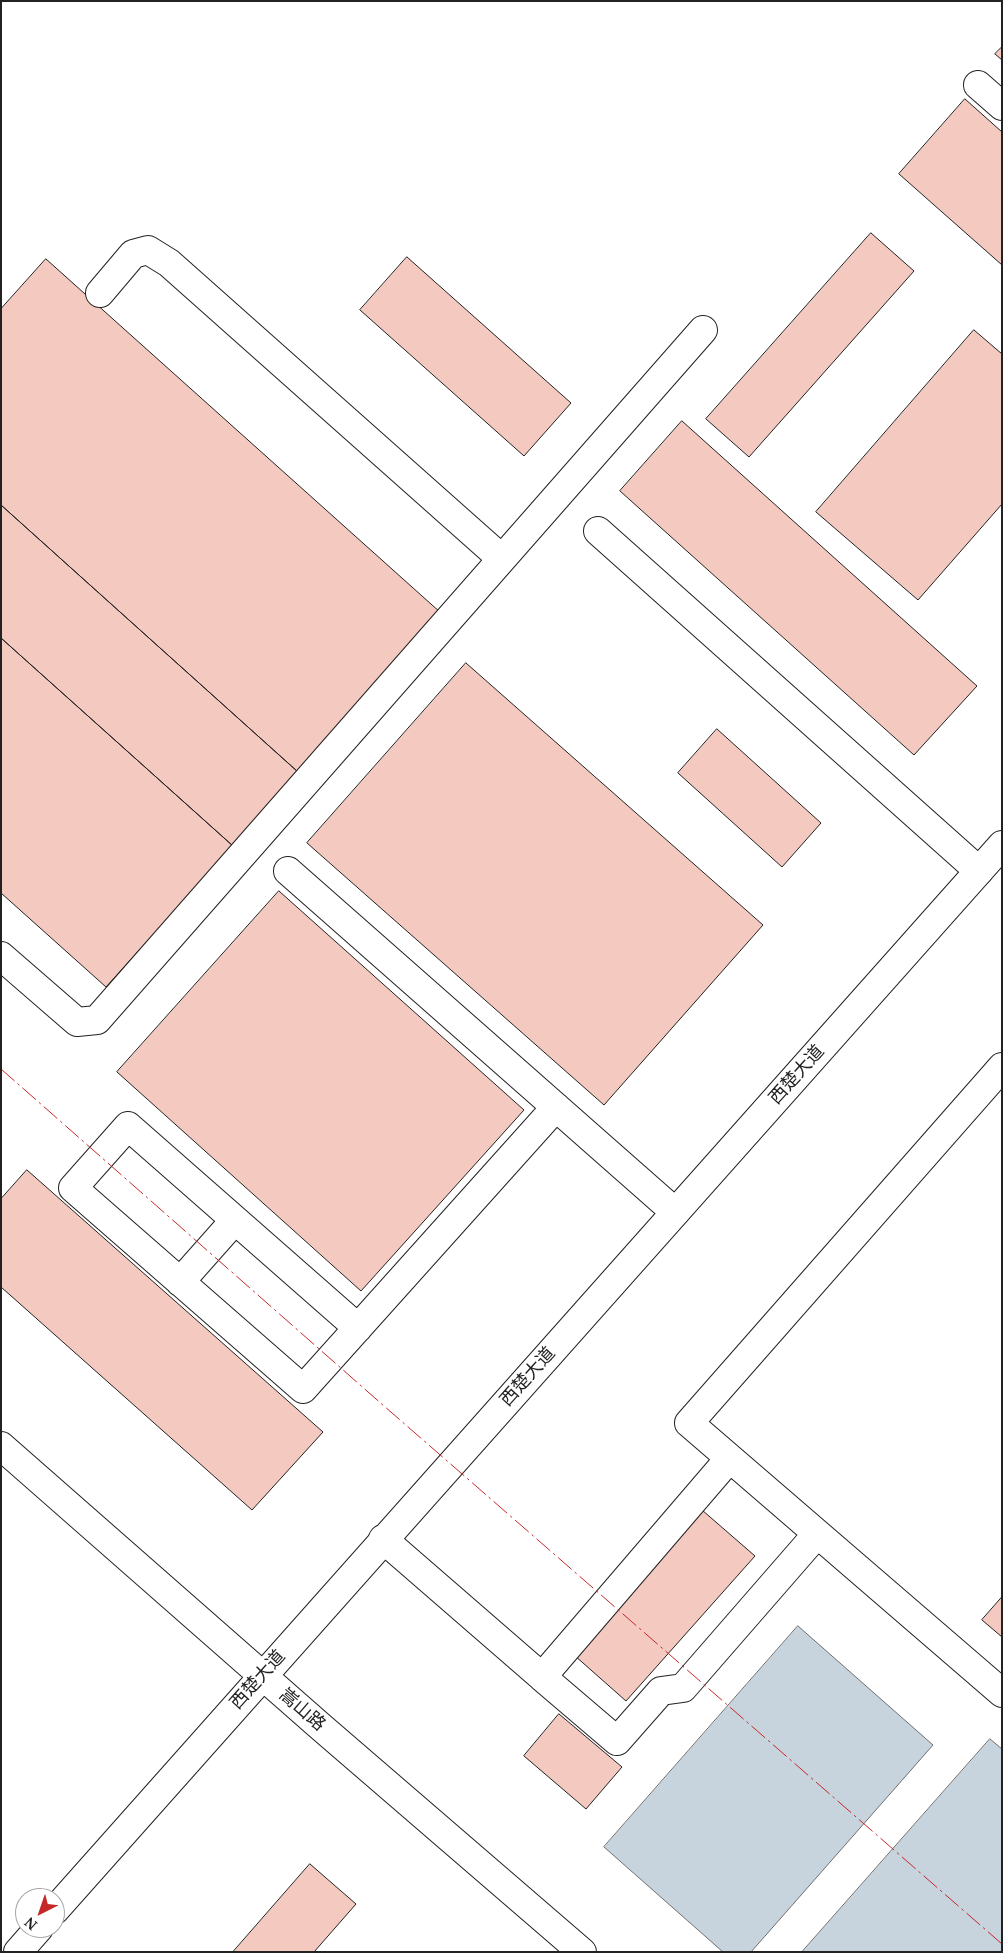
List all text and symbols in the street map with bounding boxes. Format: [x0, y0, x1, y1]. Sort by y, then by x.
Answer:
street label: 西楚大道 [765, 1041, 829, 1109]
street label: 西楚大道 [496, 1343, 560, 1411]
street label: 西楚大道 [226, 1646, 290, 1714]
street label: 嵩山路 [275, 1684, 329, 1736]
north arrow [15, 1888, 65, 1938]
text: N [20, 1913, 41, 1935]

